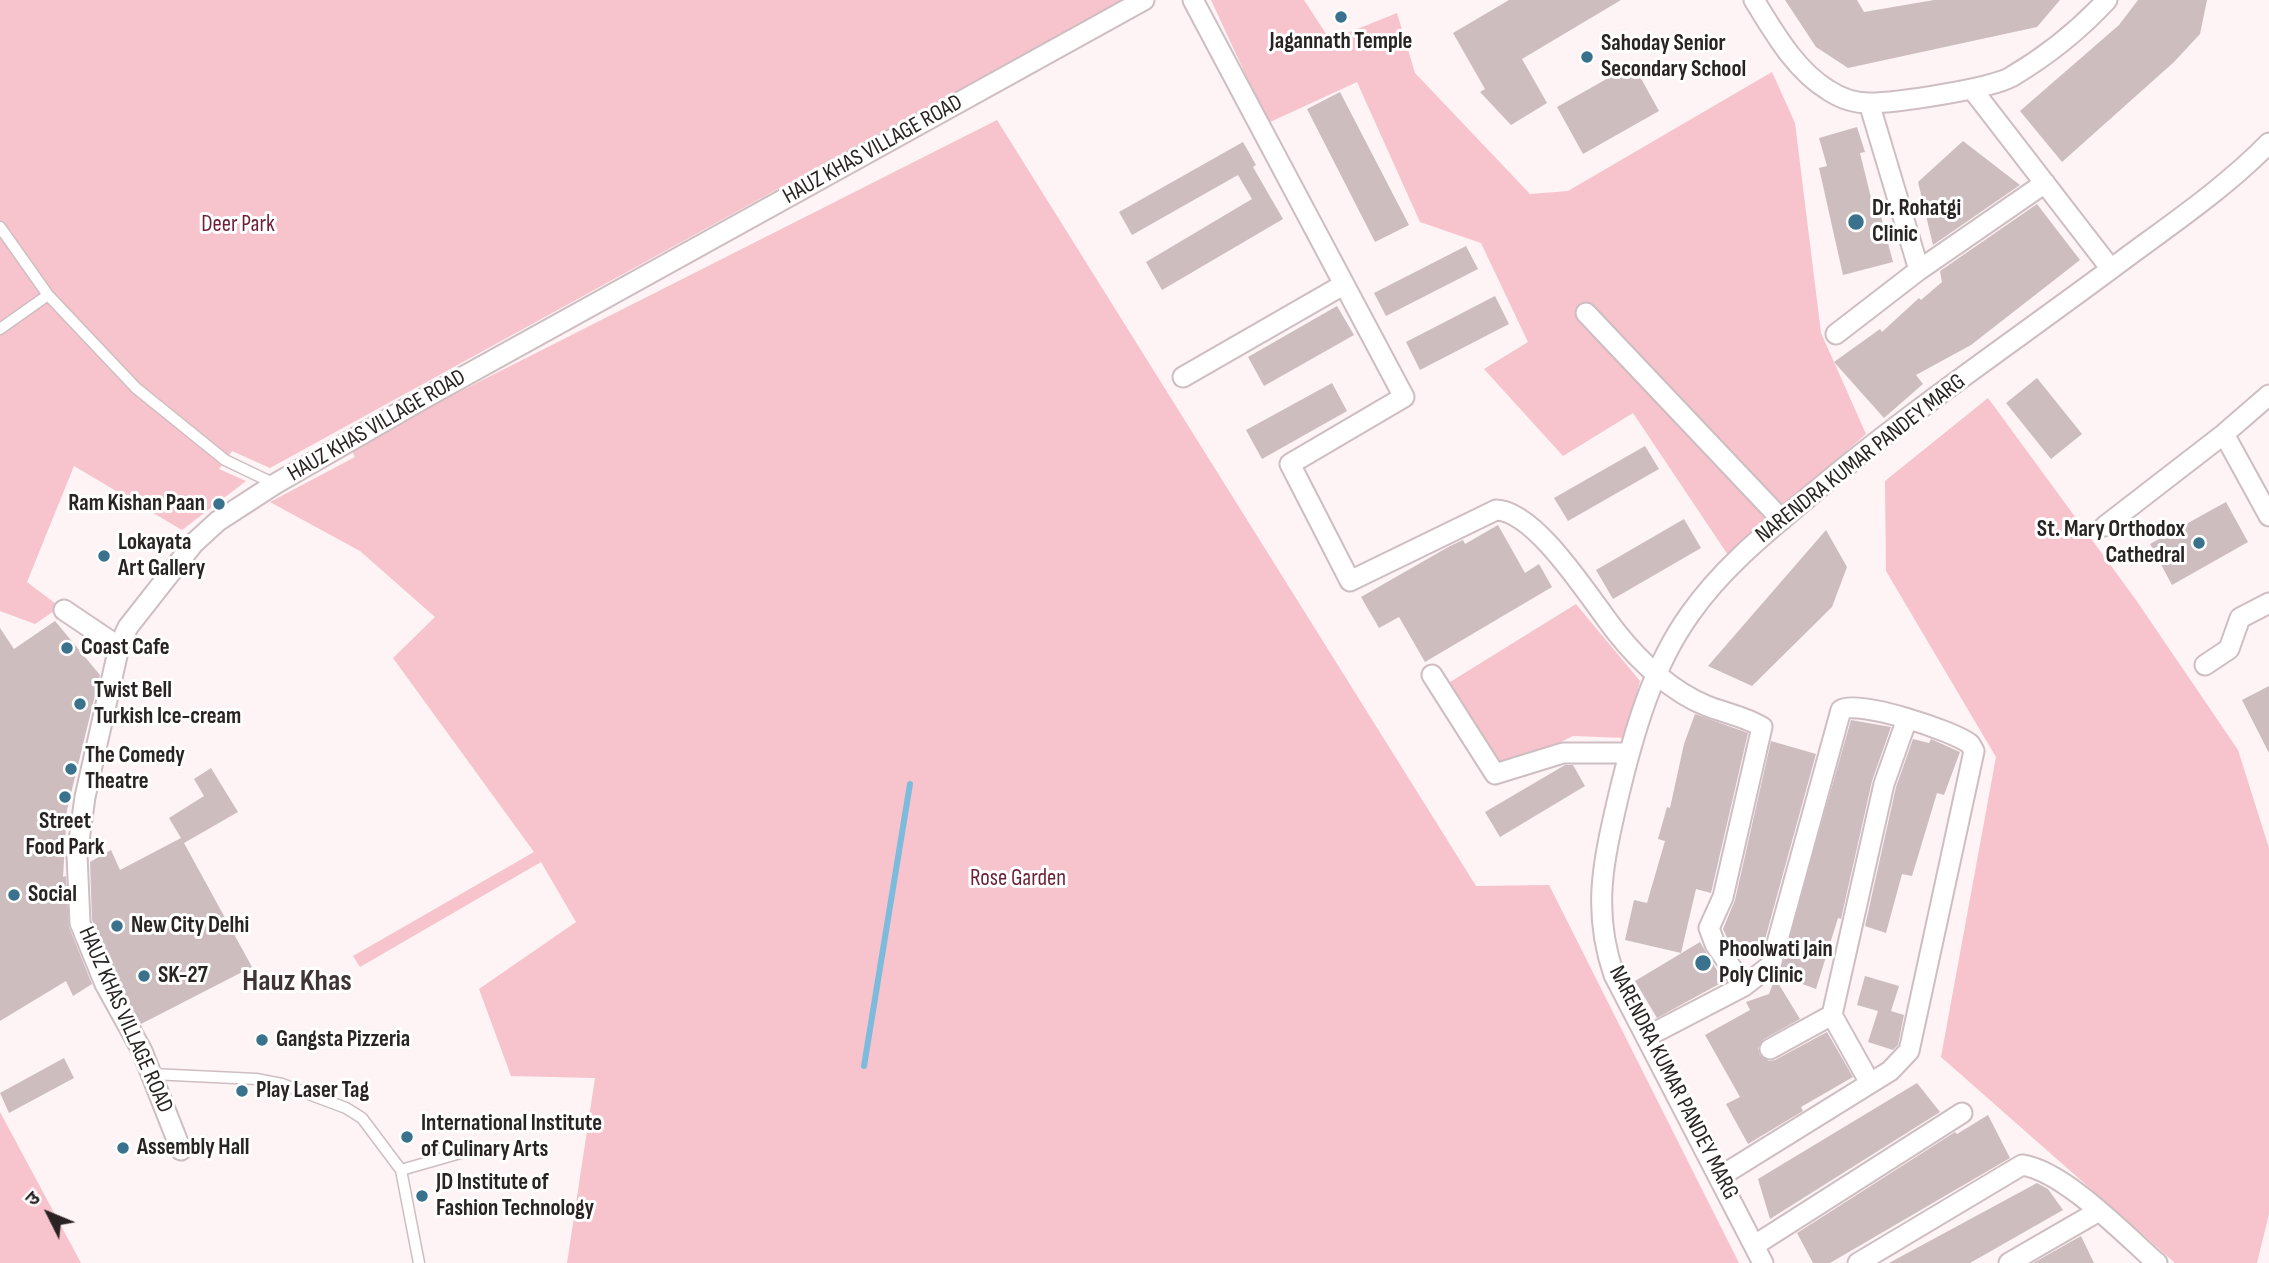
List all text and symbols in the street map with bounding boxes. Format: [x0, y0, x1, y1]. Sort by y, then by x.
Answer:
marker: Jagannath Temple [1333, 9, 1349, 25]
place label: Jagannath Temple [1270, 28, 1412, 56]
place label: Sahoday Senior Secondary School [1601, 30, 1746, 84]
marker: Sahoday Senior Secondary School [1579, 49, 1595, 65]
street label: HAUZ KHAS VILLAGE ROAD [779, 89, 967, 211]
place label: Dr. Rohatgi Clinic [1872, 195, 1961, 249]
park label: Deer Park [201, 211, 275, 239]
marker: Dr. Rohatgi Clinic [1846, 212, 1866, 232]
street label: HAUZ KHAS VILLAGE ROAD [283, 364, 471, 488]
street label: NARENDRA KUMAR PANDEY MARG [1751, 369, 1971, 549]
place label: Ram Kishan Paan [68, 490, 205, 518]
marker: Ram Kishan Paan [211, 496, 227, 512]
place label: St. Mary Orthodox Cathedral [2037, 516, 2185, 570]
place label: Lokayata Art Gallery [118, 529, 205, 583]
marker: St. Mary Orthodox Cathedral [2191, 535, 2207, 551]
marker: Lokayata Art Gallery [96, 548, 112, 564]
place label: Coast Cafe [81, 634, 170, 662]
marker: Coast Cafe [59, 640, 75, 656]
place label: Twist Bell Turkish Ice-cream [94, 677, 241, 731]
marker: Twist Bell Turkish Ice-cream [72, 696, 88, 712]
place label: The Comedy Theatre [85, 742, 185, 796]
marker: The Comedy Theatre [63, 761, 79, 777]
marker: Street Food Park [57, 789, 73, 805]
place label: Street Food Park [25, 808, 105, 862]
park label: Rose Garden [970, 865, 1066, 893]
place label: Social [28, 881, 77, 909]
marker: Social [6, 887, 22, 903]
place label: New City Delhi [131, 912, 249, 940]
marker: New City Delhi [109, 918, 125, 934]
street label: HAUZ KHAS VILLAGE ROAD [72, 923, 178, 1117]
place label: Phoolwati Jain Poly Clinic [1719, 936, 1833, 990]
marker: Phoolwati Jain Poly Clinic [1693, 953, 1713, 973]
place label: SK-27 [158, 962, 208, 990]
street label: NARENDRA KUMAR PANDEY MARG [1602, 962, 1744, 1204]
district label: Hauz Khas [242, 964, 352, 1000]
marker: SK-27 [136, 968, 152, 984]
place label: Gangsta Pizzeria [276, 1026, 410, 1054]
marker: Gangsta Pizzeria [254, 1032, 270, 1048]
place label: Play Laser Tag [256, 1077, 369, 1105]
marker: Play Laser Tag [234, 1083, 250, 1099]
place label: International Institute of Culinary Arts [421, 1110, 602, 1164]
marker: International Institute of Culinary Arts [399, 1129, 415, 1145]
place label: Assembly Hall [137, 1134, 249, 1162]
marker: Assembly Hall [115, 1140, 131, 1156]
place label: JD Institute of Fashion Technology [436, 1169, 594, 1223]
north arrow [14, 1179, 84, 1249]
text: उ [21, 1187, 45, 1211]
marker: JD Institute of Fashion Technology [414, 1188, 430, 1204]

